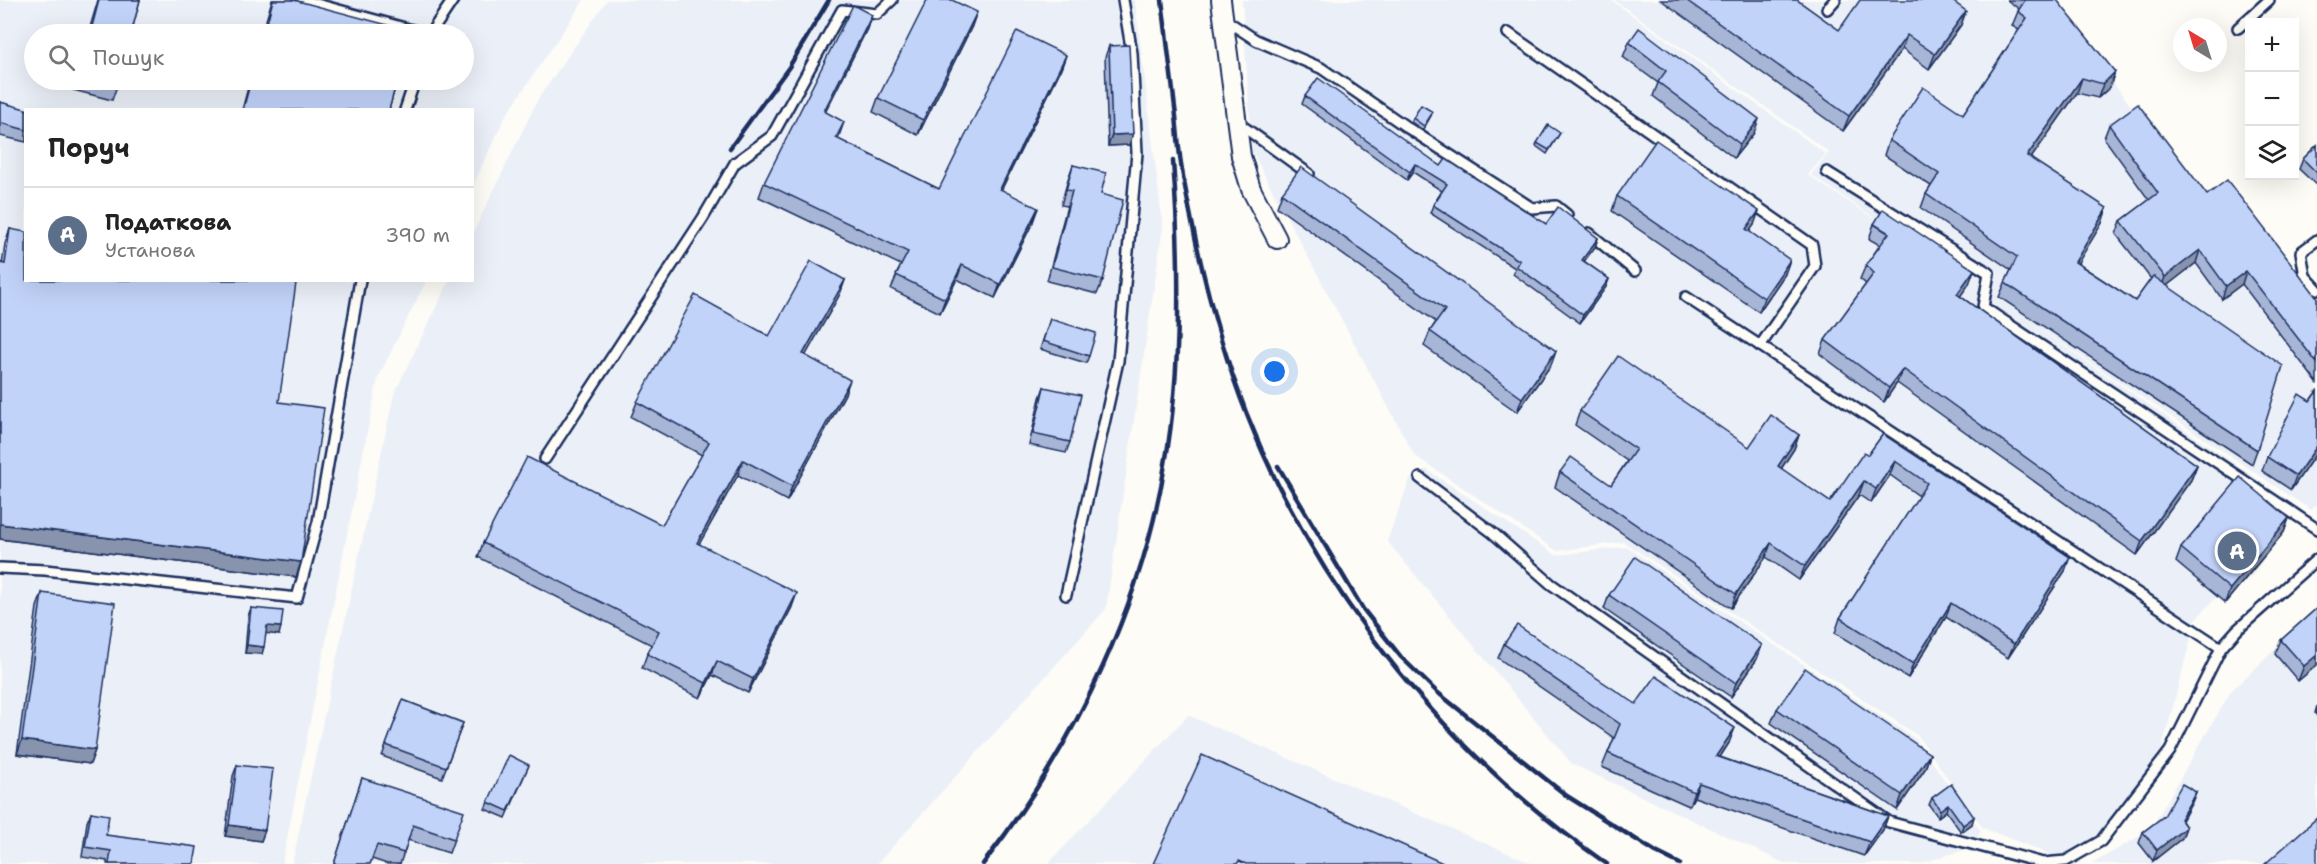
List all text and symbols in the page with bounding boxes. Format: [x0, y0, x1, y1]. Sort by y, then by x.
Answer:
north arrow [2173, 18, 2227, 72]
map controls [2245, 18, 2299, 180]
button: + [2245, 18, 2299, 72]
search box [24, 24, 474, 90]
icon: search [45, 41, 78, 74]
text: Пошук [93, 43, 164, 72]
button: − [2245, 72, 2299, 126]
button: layers [2245, 126, 2299, 180]
text: Поруч [48, 130, 130, 165]
text: Податкова [105, 208, 231, 237]
text: A [60, 222, 75, 248]
text: 390 m [385, 222, 450, 248]
text: Установа [105, 237, 195, 263]
your location [1260, 357, 1289, 386]
pin: A [2218, 528, 2256, 574]

